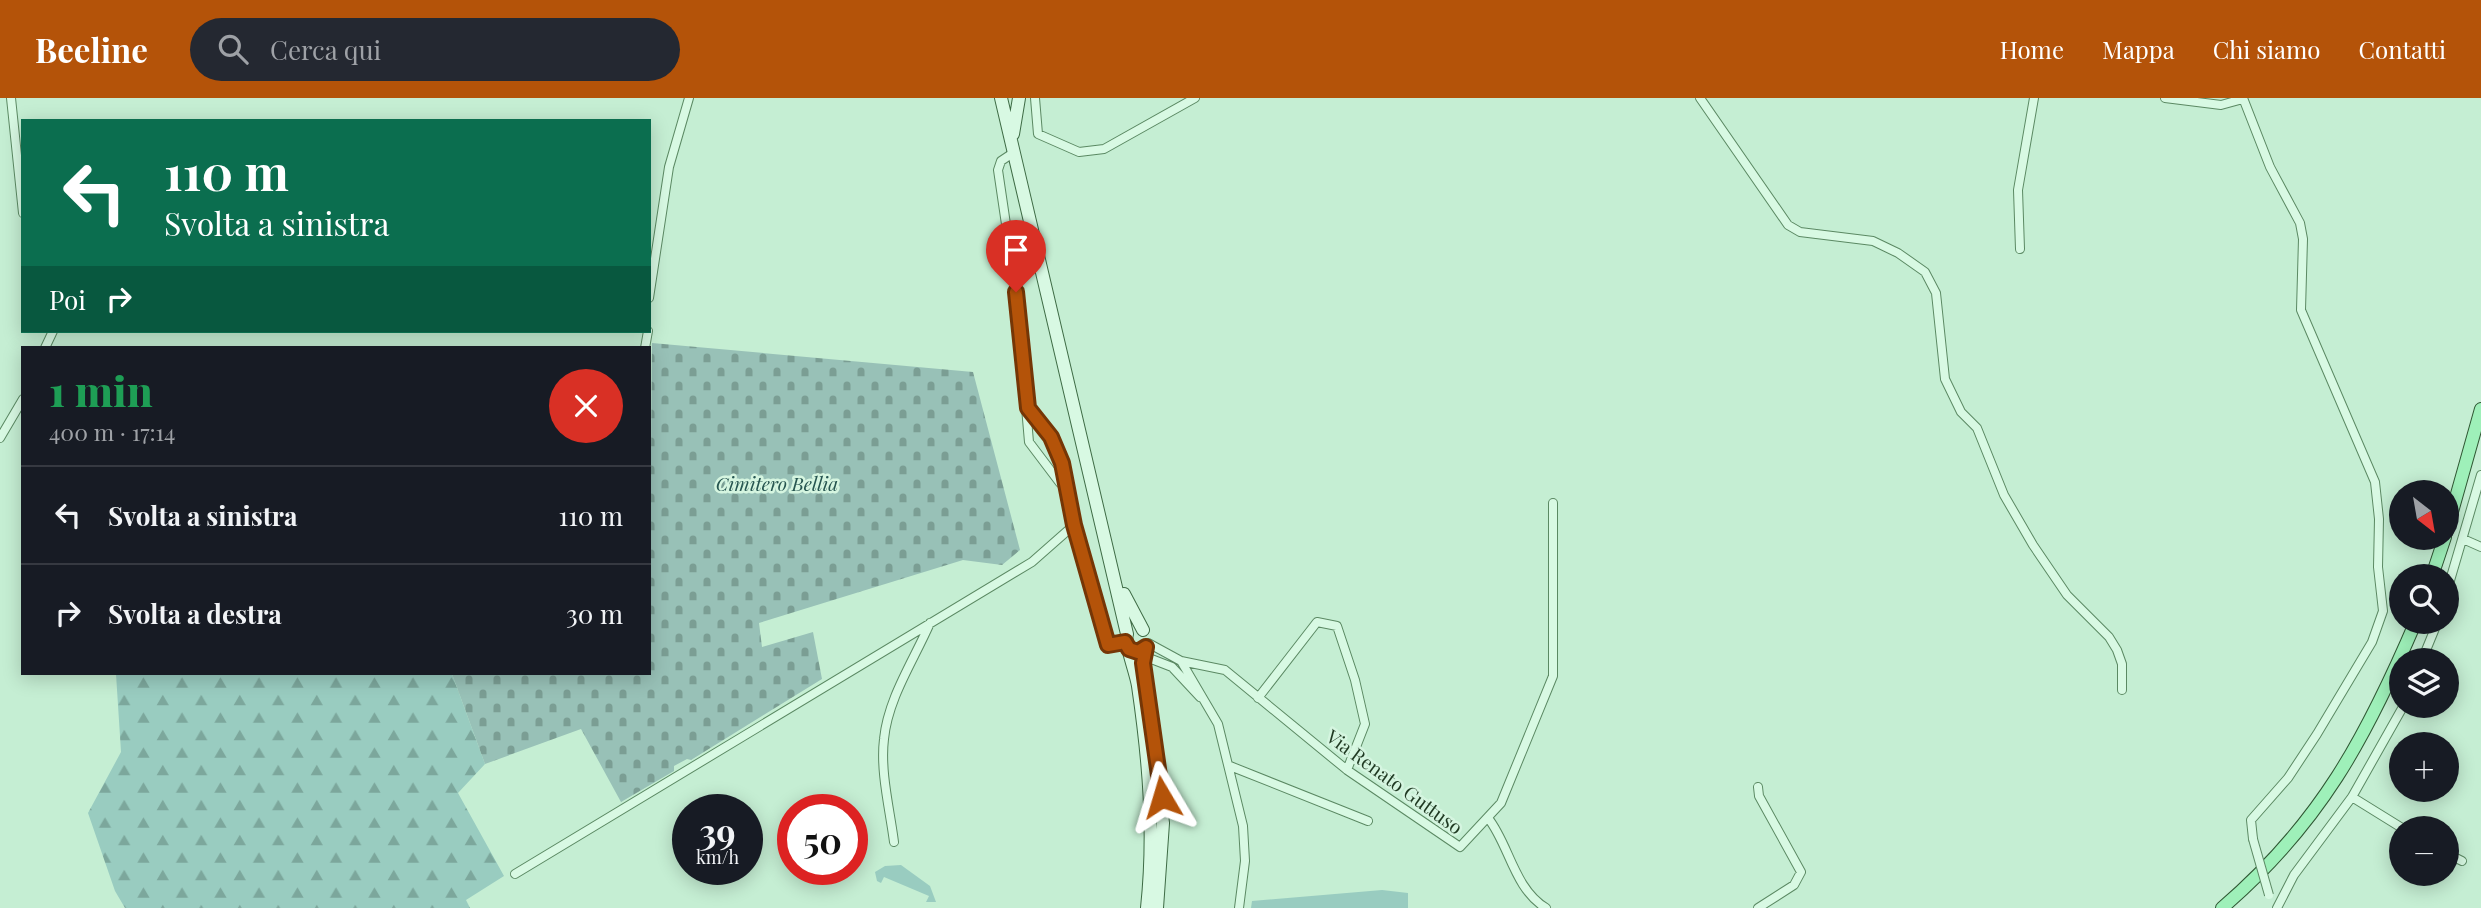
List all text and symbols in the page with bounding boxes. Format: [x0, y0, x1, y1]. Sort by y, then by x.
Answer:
search box [190, 18, 680, 81]
text: Beeline [35, 27, 148, 71]
icon: search [214, 30, 252, 68]
text: Cerca qui [270, 32, 381, 67]
text: Home [2000, 33, 2064, 65]
text: Mappa [2102, 33, 2175, 65]
text: Chi siamo [2213, 33, 2320, 65]
text: Contatti [2358, 33, 2446, 65]
text: 110 m [164, 138, 289, 203]
icon: left [49, 147, 140, 238]
text: Svolta a sinistra [164, 201, 389, 244]
pin [986, 220, 1046, 292]
icon: arrive [997, 231, 1035, 269]
icon: right [100, 280, 138, 318]
text: Poi [49, 282, 86, 317]
text: 1 min [49, 362, 153, 418]
button: close [549, 369, 623, 443]
text: 400 m · 17:14 [49, 416, 175, 447]
park label: Cimitero Bellia [716, 470, 838, 496]
north arrow [2389, 480, 2459, 550]
map controls [2389, 480, 2459, 886]
icon: left [49, 496, 87, 534]
text: Svolta a sinistra [108, 498, 297, 533]
text: 110 m [559, 498, 623, 533]
button: search [2389, 564, 2459, 634]
icon: right [49, 594, 87, 632]
text: Svolta a destra [108, 596, 282, 631]
text: 30 m [566, 596, 623, 631]
button: layers [2389, 648, 2459, 718]
street label: Via Renato Guttuso [1321, 722, 1468, 839]
button: + [2389, 732, 2459, 802]
position arrow [1125, 760, 1199, 834]
speed limit sign: 50 [777, 794, 868, 885]
text: 39 [699, 807, 736, 854]
button: − [2389, 816, 2459, 886]
text: km/h [696, 845, 739, 869]

